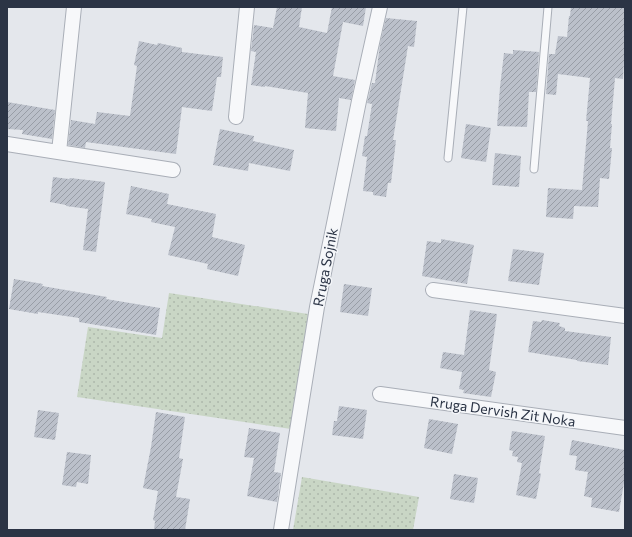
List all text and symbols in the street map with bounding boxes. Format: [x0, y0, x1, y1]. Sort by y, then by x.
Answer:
street label: Rruga Sojnik [309, 226, 341, 308]
street label: Rruga Dervish Zit Noka [429, 392, 577, 430]

